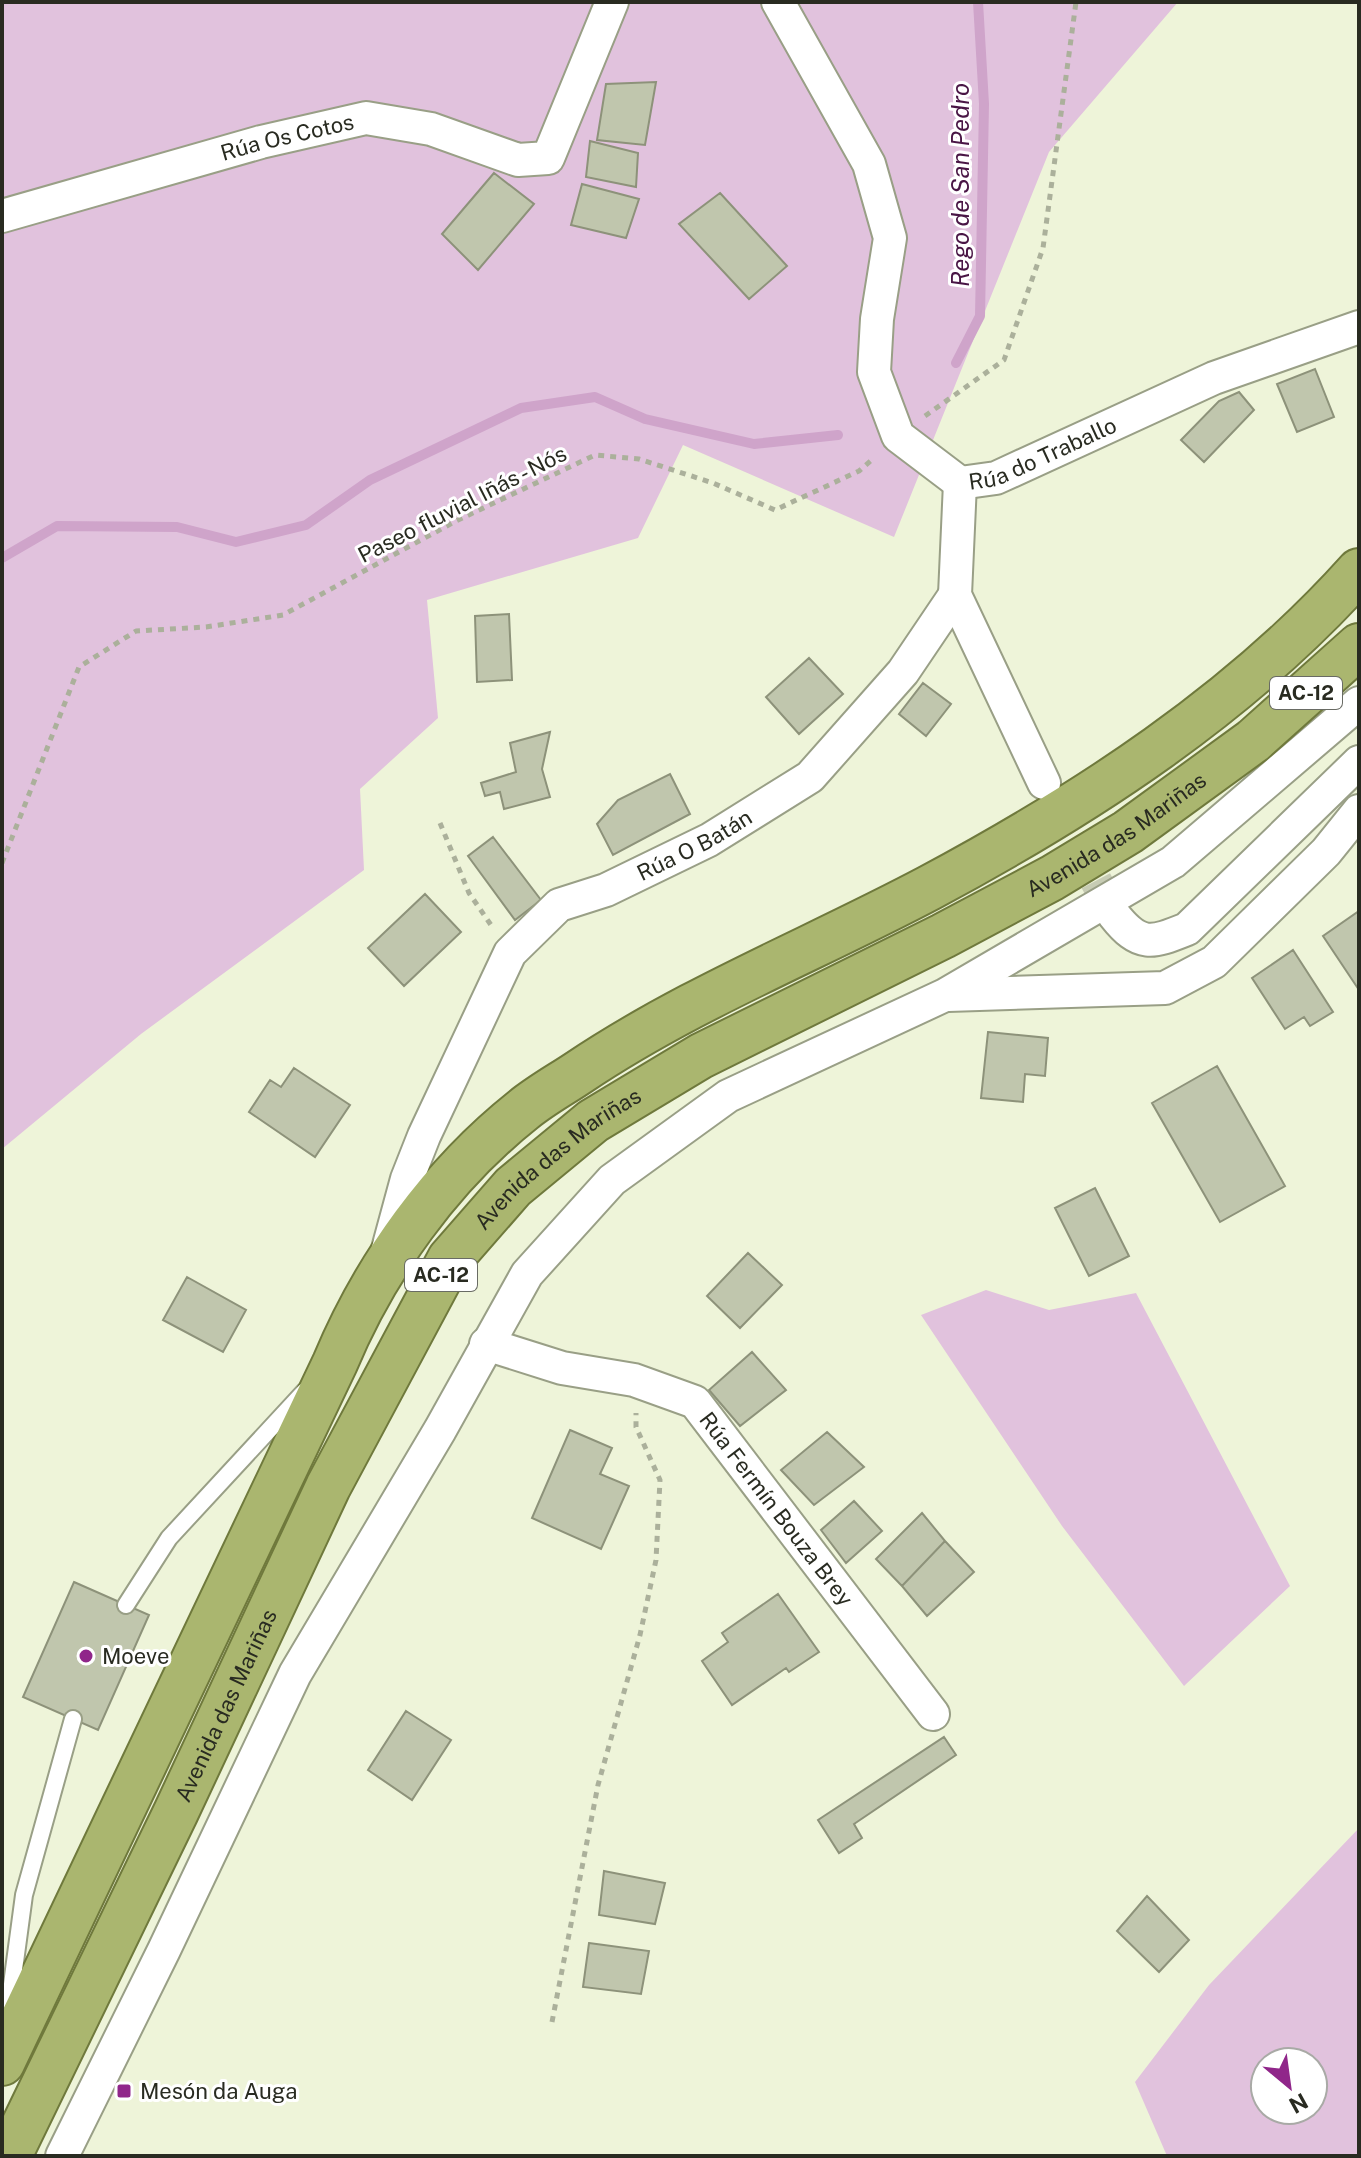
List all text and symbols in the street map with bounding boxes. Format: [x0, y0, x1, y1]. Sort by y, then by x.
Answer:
water label: Rego de San Pedro [946, 83, 974, 287]
street label: Rúa Os Cotos [217, 108, 356, 166]
street label: Rúa do Traballo [967, 412, 1120, 495]
street label: Paseo fluvial Iñás - Nós [353, 440, 571, 568]
road number: AC-12 [1270, 677, 1342, 709]
street label: Avenida das Mariñas [1022, 767, 1211, 902]
street label: Rúa O Batán [633, 804, 756, 886]
street label: Avenida das Mariñas [469, 1082, 646, 1235]
road number: AC-12 [405, 1259, 477, 1291]
street label: Rúa Fermín Bouza Brey [694, 1407, 859, 1611]
street label: Avenida das Mariñas [170, 1605, 282, 1806]
place label: Moeve [102, 1643, 169, 1669]
marker: Moeve [77, 1647, 95, 1665]
north arrow [1249, 2046, 1329, 2126]
place label: Mesón da Auga [140, 2078, 297, 2104]
marker: Mesón da Auga [115, 2082, 133, 2100]
text: N [1285, 2088, 1313, 2119]

